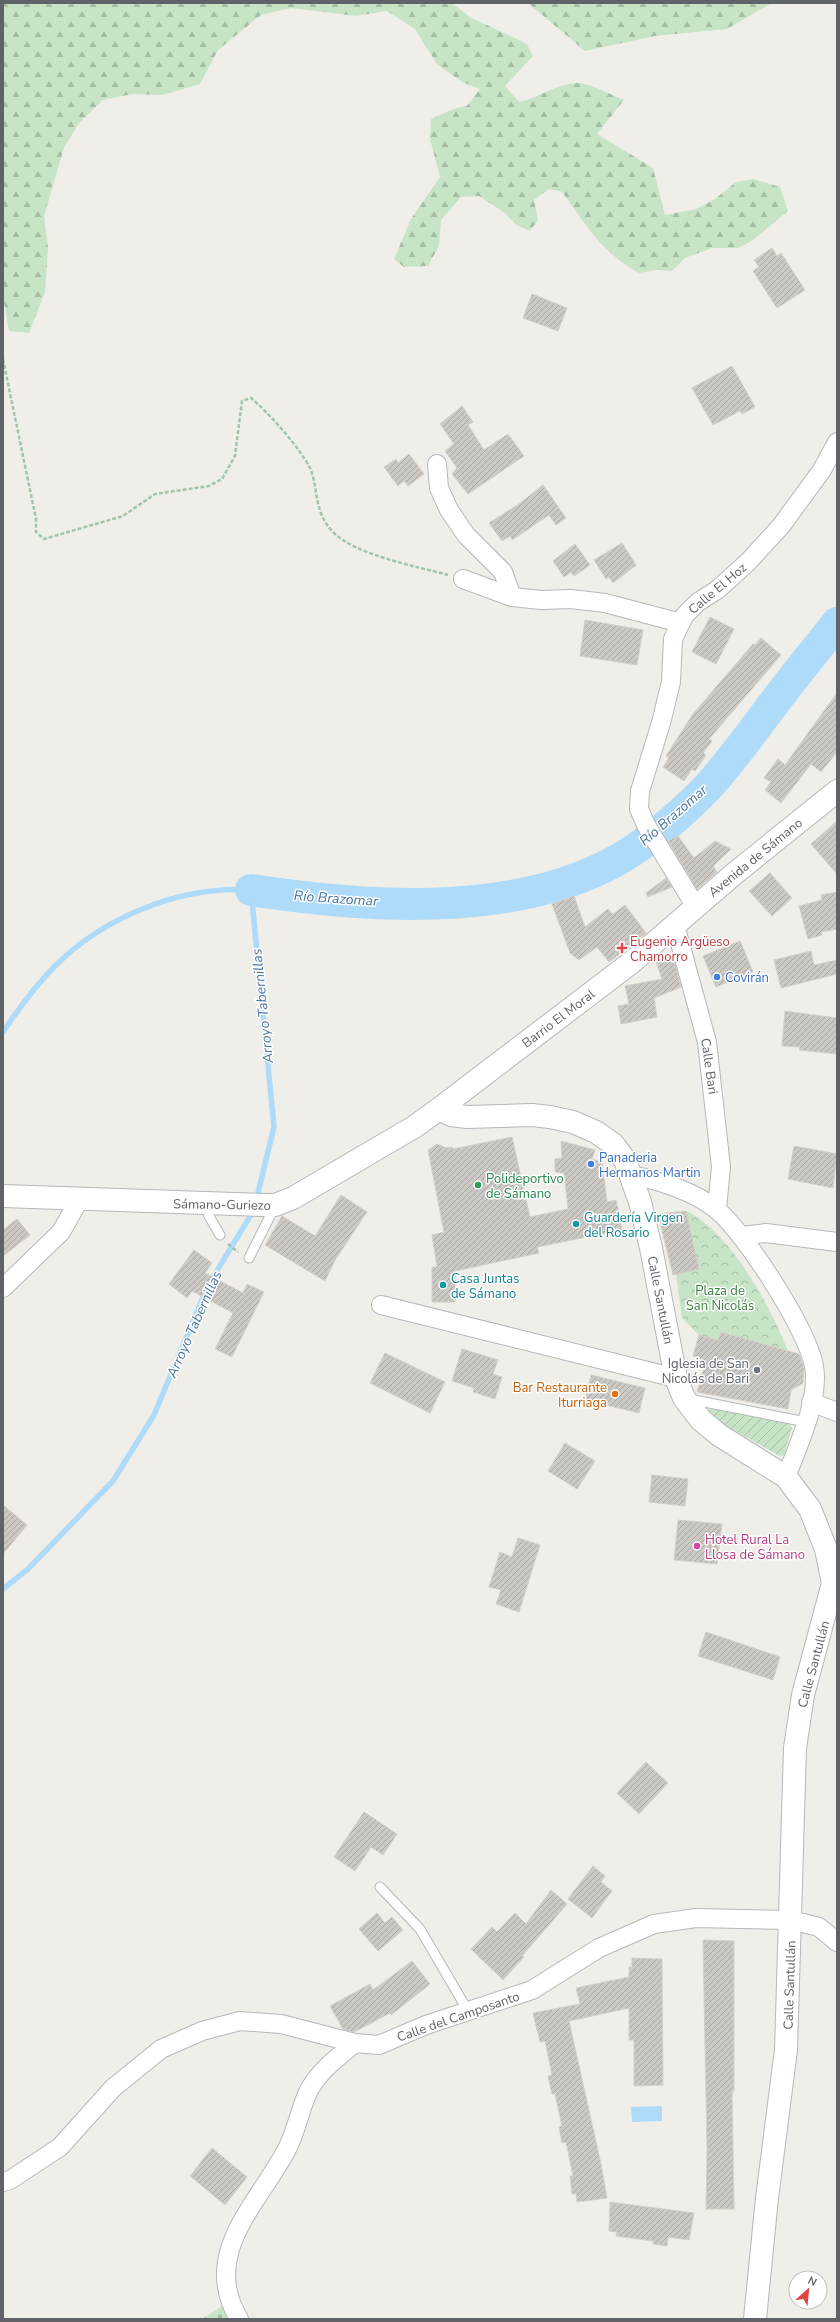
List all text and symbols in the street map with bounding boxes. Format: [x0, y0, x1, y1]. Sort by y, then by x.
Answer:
street label: Calle El Hoz [685, 559, 751, 619]
water label: Río Brazomar [635, 780, 712, 850]
street label: Avenida de Sámano [705, 814, 806, 901]
water label: Río Brazomar [293, 886, 380, 911]
place label: Eugenio Argüeso Chamorro [630, 933, 730, 966]
marker: Eugenio Argüeso Chamorro [617, 943, 627, 953]
water label: Arroyo Tabernillas [247, 947, 278, 1065]
place label: Covirán [725, 969, 769, 987]
marker: Covirán [712, 972, 722, 982]
street label: Barrio El Moral [518, 985, 599, 1052]
street label: Calle Bari [696, 1037, 722, 1095]
place label: Panaderia Hermanos Martin [599, 1149, 701, 1182]
marker: Panaderia Hermanos Martin [586, 1159, 596, 1169]
place label: Polideportivo de Sámano [486, 1170, 564, 1203]
marker: Polideportivo de Sámano [473, 1180, 483, 1190]
street label: Sámano-Guriezo [173, 1195, 271, 1215]
place label: Guardería Virgen del Rosario [584, 1209, 683, 1242]
marker: Guardería Virgen del Rosario [571, 1219, 581, 1229]
street label: Calle Santullán [643, 1255, 677, 1346]
water label: Arroyo Tabernillas [162, 1267, 227, 1382]
place label: Casa Juntas de Sámano [451, 1270, 520, 1303]
marker: Casa Juntas de Sámano [438, 1280, 448, 1290]
park label: Plaza de San Nicolás [686, 1282, 754, 1315]
place label: Iglesia de San Nicolás de Bari [662, 1355, 749, 1388]
marker: Iglesia de San Nicolás de Bari [752, 1365, 762, 1375]
place label: Bar Restaurante Iturriaga [513, 1379, 607, 1412]
marker: Bar Restaurante Iturriaga [610, 1389, 620, 1399]
place label: Hotel Rural La Llosa de Sámano [705, 1531, 805, 1564]
marker: Hotel Rural La Llosa de Sámano [692, 1541, 702, 1551]
street label: Calle Santullán [794, 1619, 834, 1710]
street label: Calle Santullán [779, 1940, 801, 2030]
street label: Calle del Camposanto [395, 1988, 522, 2046]
north arrow [788, 2270, 828, 2310]
text: N [805, 2273, 819, 2290]

